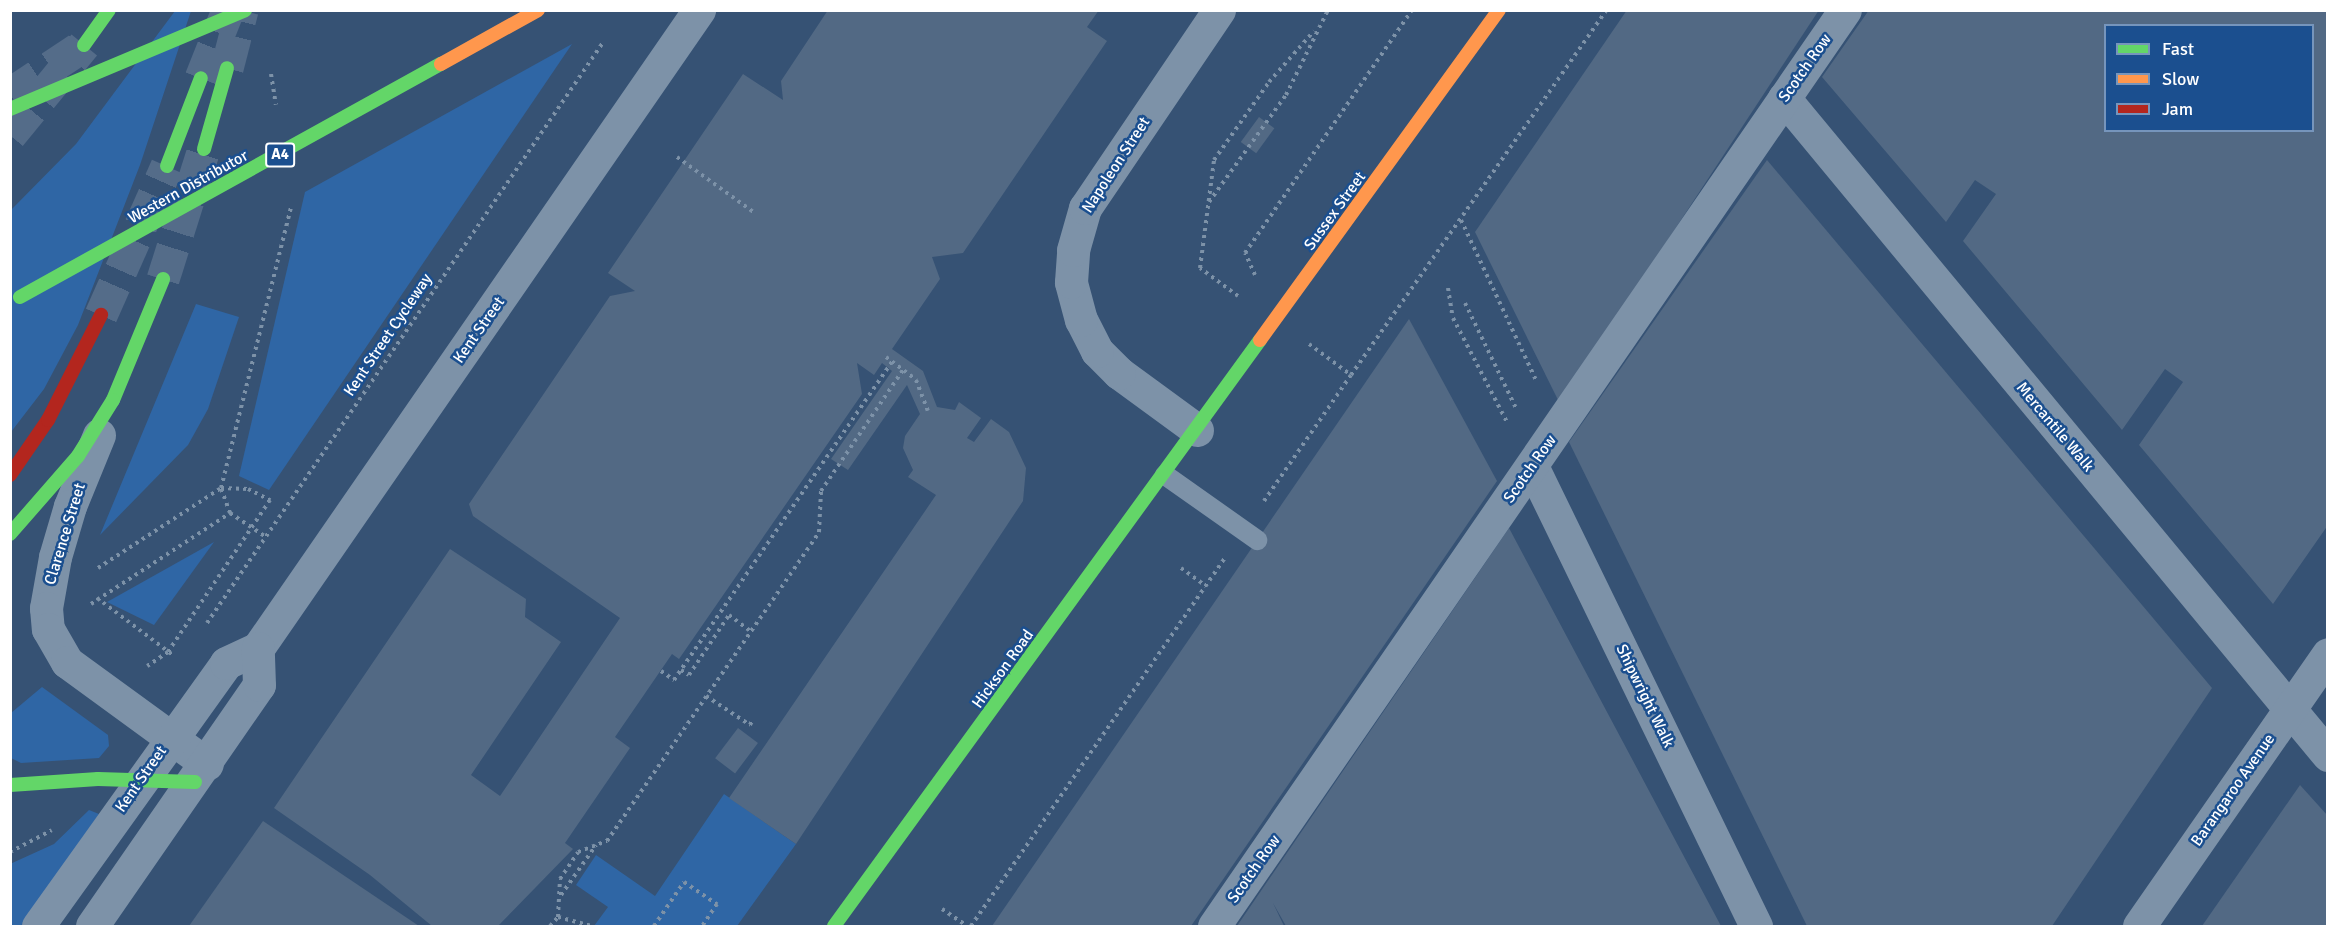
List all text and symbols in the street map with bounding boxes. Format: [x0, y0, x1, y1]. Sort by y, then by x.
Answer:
legend [2104, 24, 2314, 132]
street label: Scotch Row [1775, 30, 1835, 106]
text: Fast [2162, 38, 2194, 60]
text: Slow [2162, 68, 2199, 90]
text: Jam [2162, 98, 2193, 120]
street label: Napoleon Street [1078, 113, 1154, 217]
road number: A4 [265, 143, 295, 167]
street label: Western Distributor [125, 146, 251, 228]
street label: Sussex Street [1300, 168, 1370, 254]
street label: Kent Street Cycleway [340, 270, 436, 400]
street label: Kent Street [449, 293, 509, 367]
street label: Mercantile Walk [2012, 378, 2098, 476]
street label: Scotch Row [1500, 431, 1560, 507]
street label: Clarence Street [40, 481, 90, 587]
street label: Hickson Road [968, 626, 1038, 712]
street label: Shipwright Walk [1612, 641, 1678, 751]
street label: Barangaroo Avenue [2187, 730, 2279, 850]
street label: Kent Street [111, 742, 171, 816]
street label: Scotch Row [1224, 831, 1284, 907]

